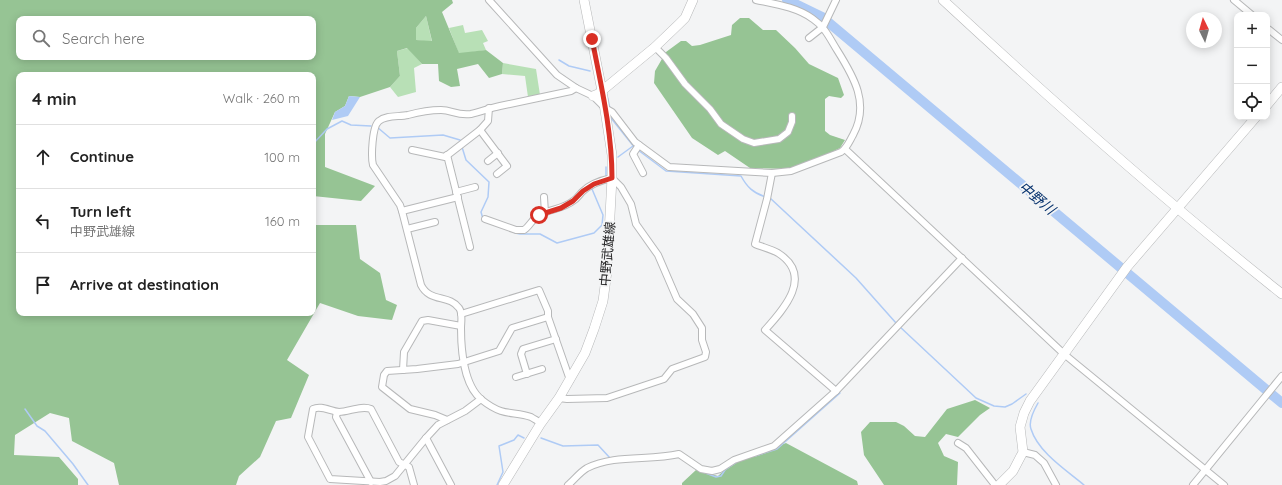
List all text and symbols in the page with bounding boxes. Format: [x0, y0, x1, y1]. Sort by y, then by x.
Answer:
north arrow [1186, 12, 1222, 48]
map controls [1234, 12, 1270, 120]
button: + [1234, 12, 1270, 48]
search box [16, 16, 316, 60]
icon: search [30, 27, 52, 49]
text: Search here [62, 29, 145, 48]
route end [583, 30, 601, 48]
button: − [1234, 48, 1270, 84]
button: locate [1234, 84, 1270, 120]
text: 4 min [32, 88, 77, 109]
text: Walk · 260 m [223, 90, 300, 106]
icon: ahead [32, 146, 54, 168]
text: Continue [70, 147, 134, 166]
text: 100 m [264, 149, 300, 165]
water label: 中野川 [1015, 178, 1060, 220]
text: Turn left [70, 202, 132, 221]
route start [530, 206, 548, 224]
icon: left [32, 210, 54, 232]
text: 160 m [265, 213, 300, 229]
street label: 中野武雄線 [596, 221, 618, 287]
text: 中野武雄線 [70, 223, 135, 239]
icon: arrive [32, 274, 54, 296]
text: Arrive at destination [70, 275, 219, 294]

